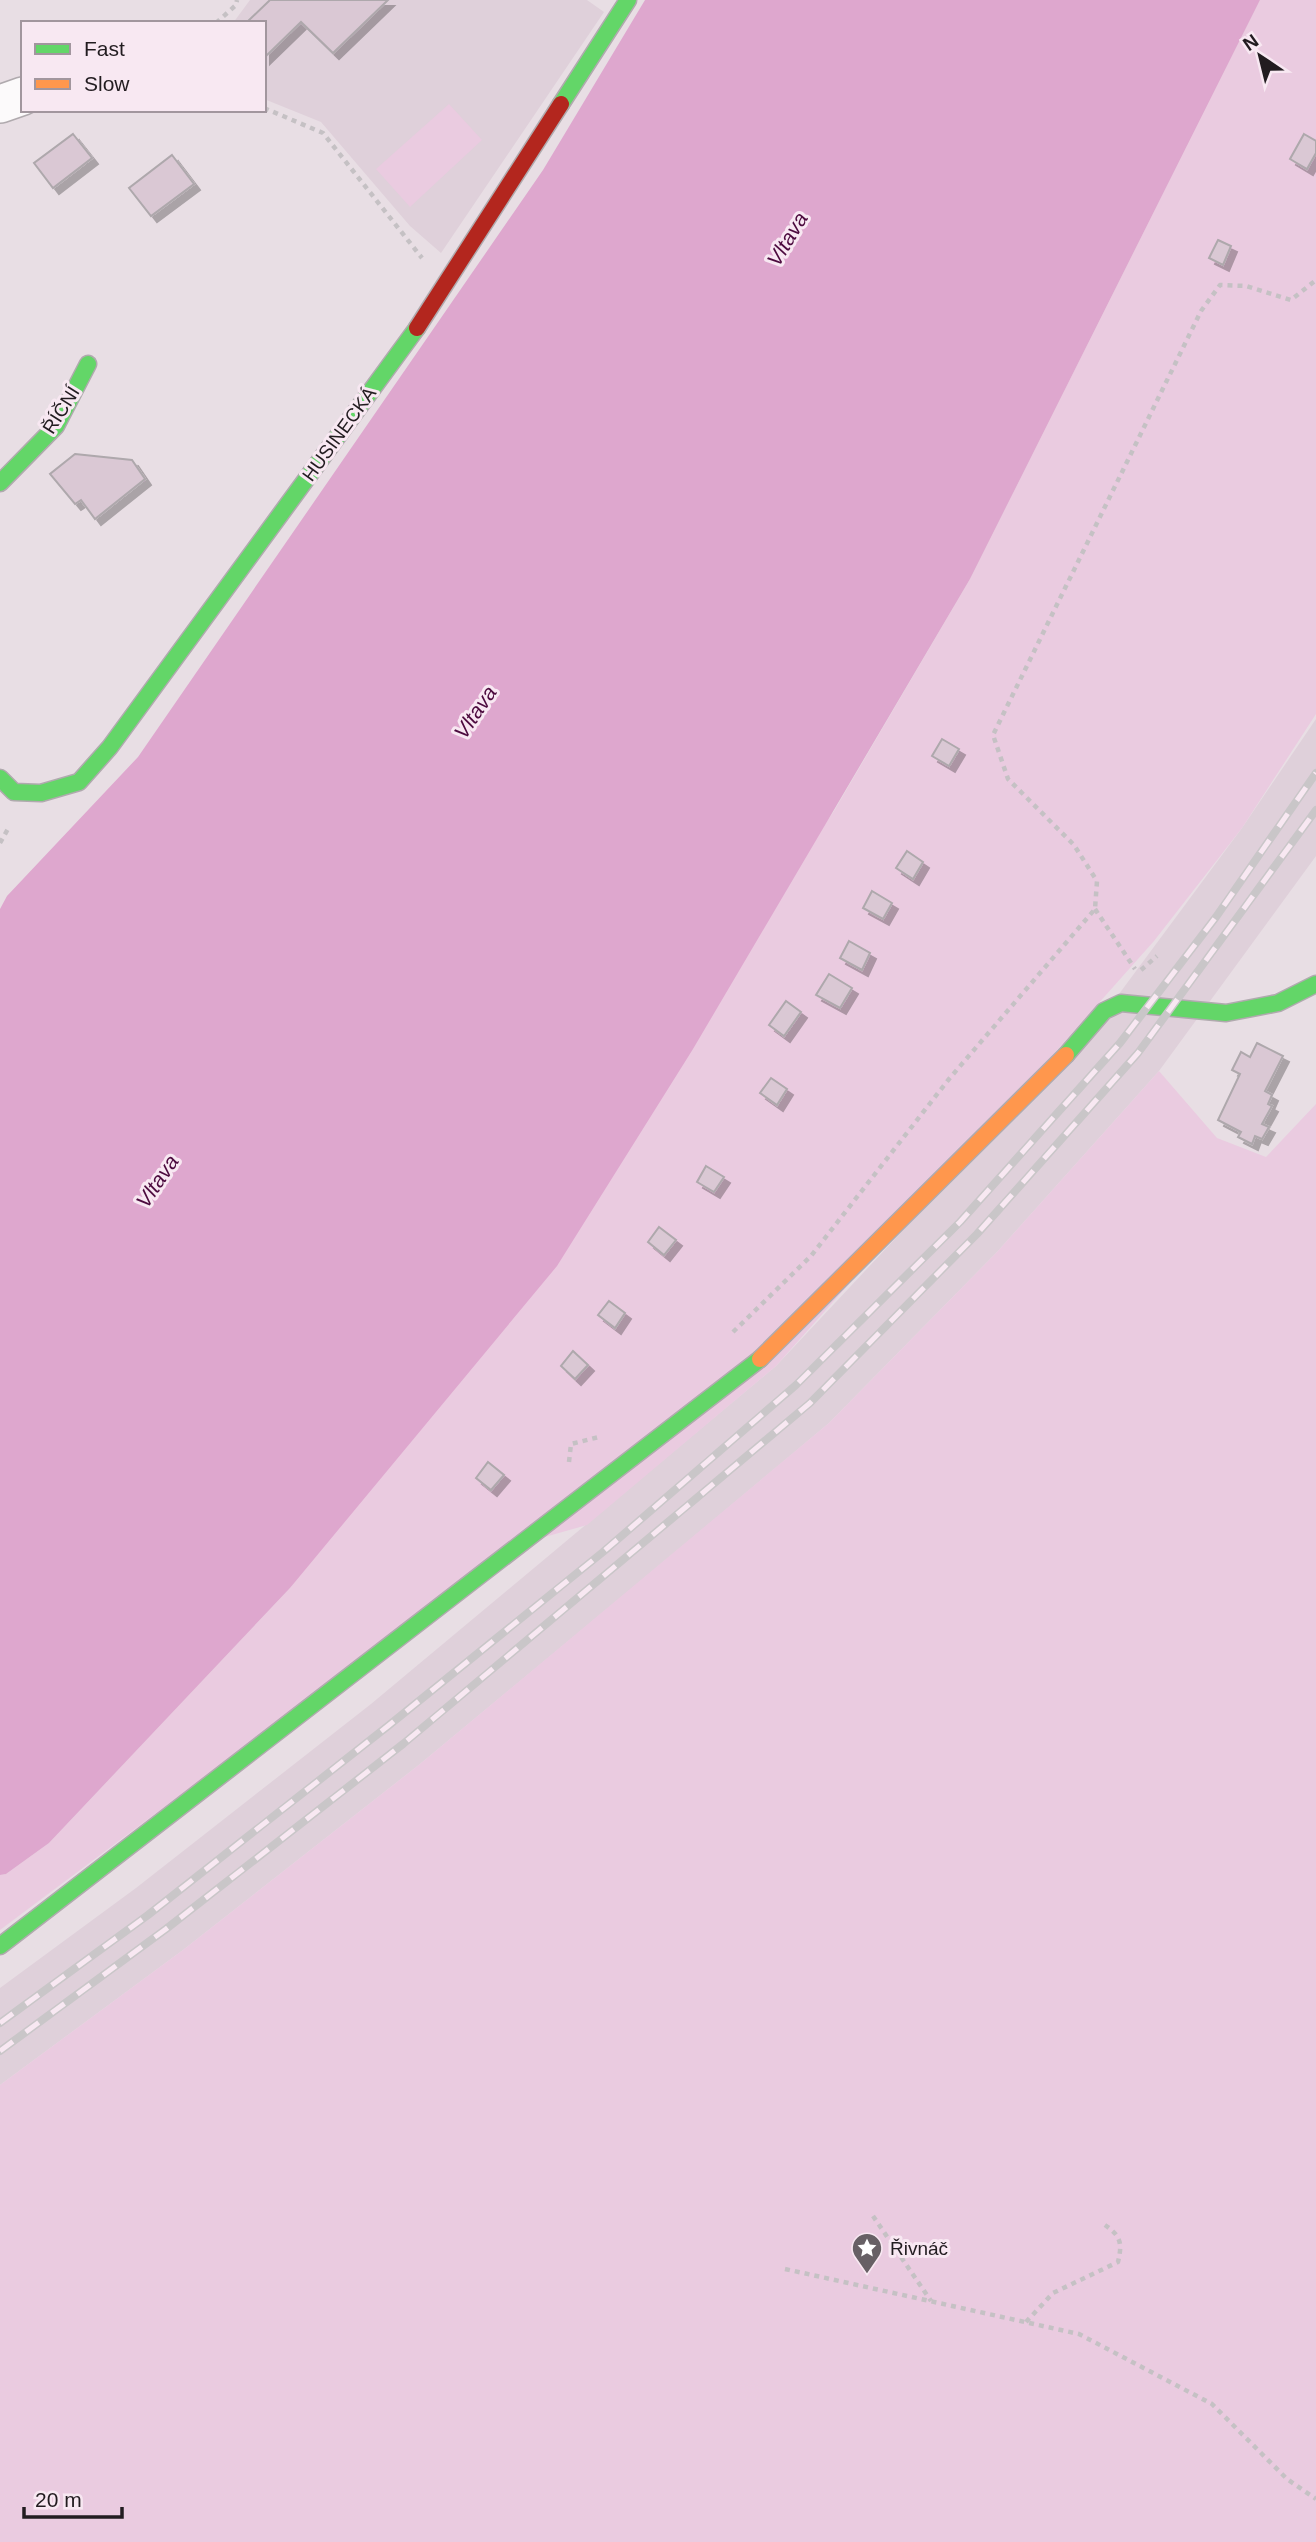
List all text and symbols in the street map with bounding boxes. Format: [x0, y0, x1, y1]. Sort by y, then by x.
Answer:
legend [21, 21, 266, 112]
north arrow [1225, 21, 1295, 91]
text: N [1239, 30, 1262, 55]
text: Fast [84, 37, 125, 60]
text: Slow [84, 72, 130, 95]
water label: Vltava [762, 208, 812, 270]
street label: ŘÍČNÍ [38, 382, 84, 438]
street label: HUSINECKÁ [298, 383, 380, 485]
water label: Vltava [449, 681, 501, 743]
water label: Vltava [131, 1150, 183, 1212]
place icon: Řivnáč [850, 2231, 884, 2275]
place label: Řivnáč [890, 2238, 948, 2259]
scale bar [24, 2476, 122, 2520]
text: 20 m [35, 2488, 82, 2511]

